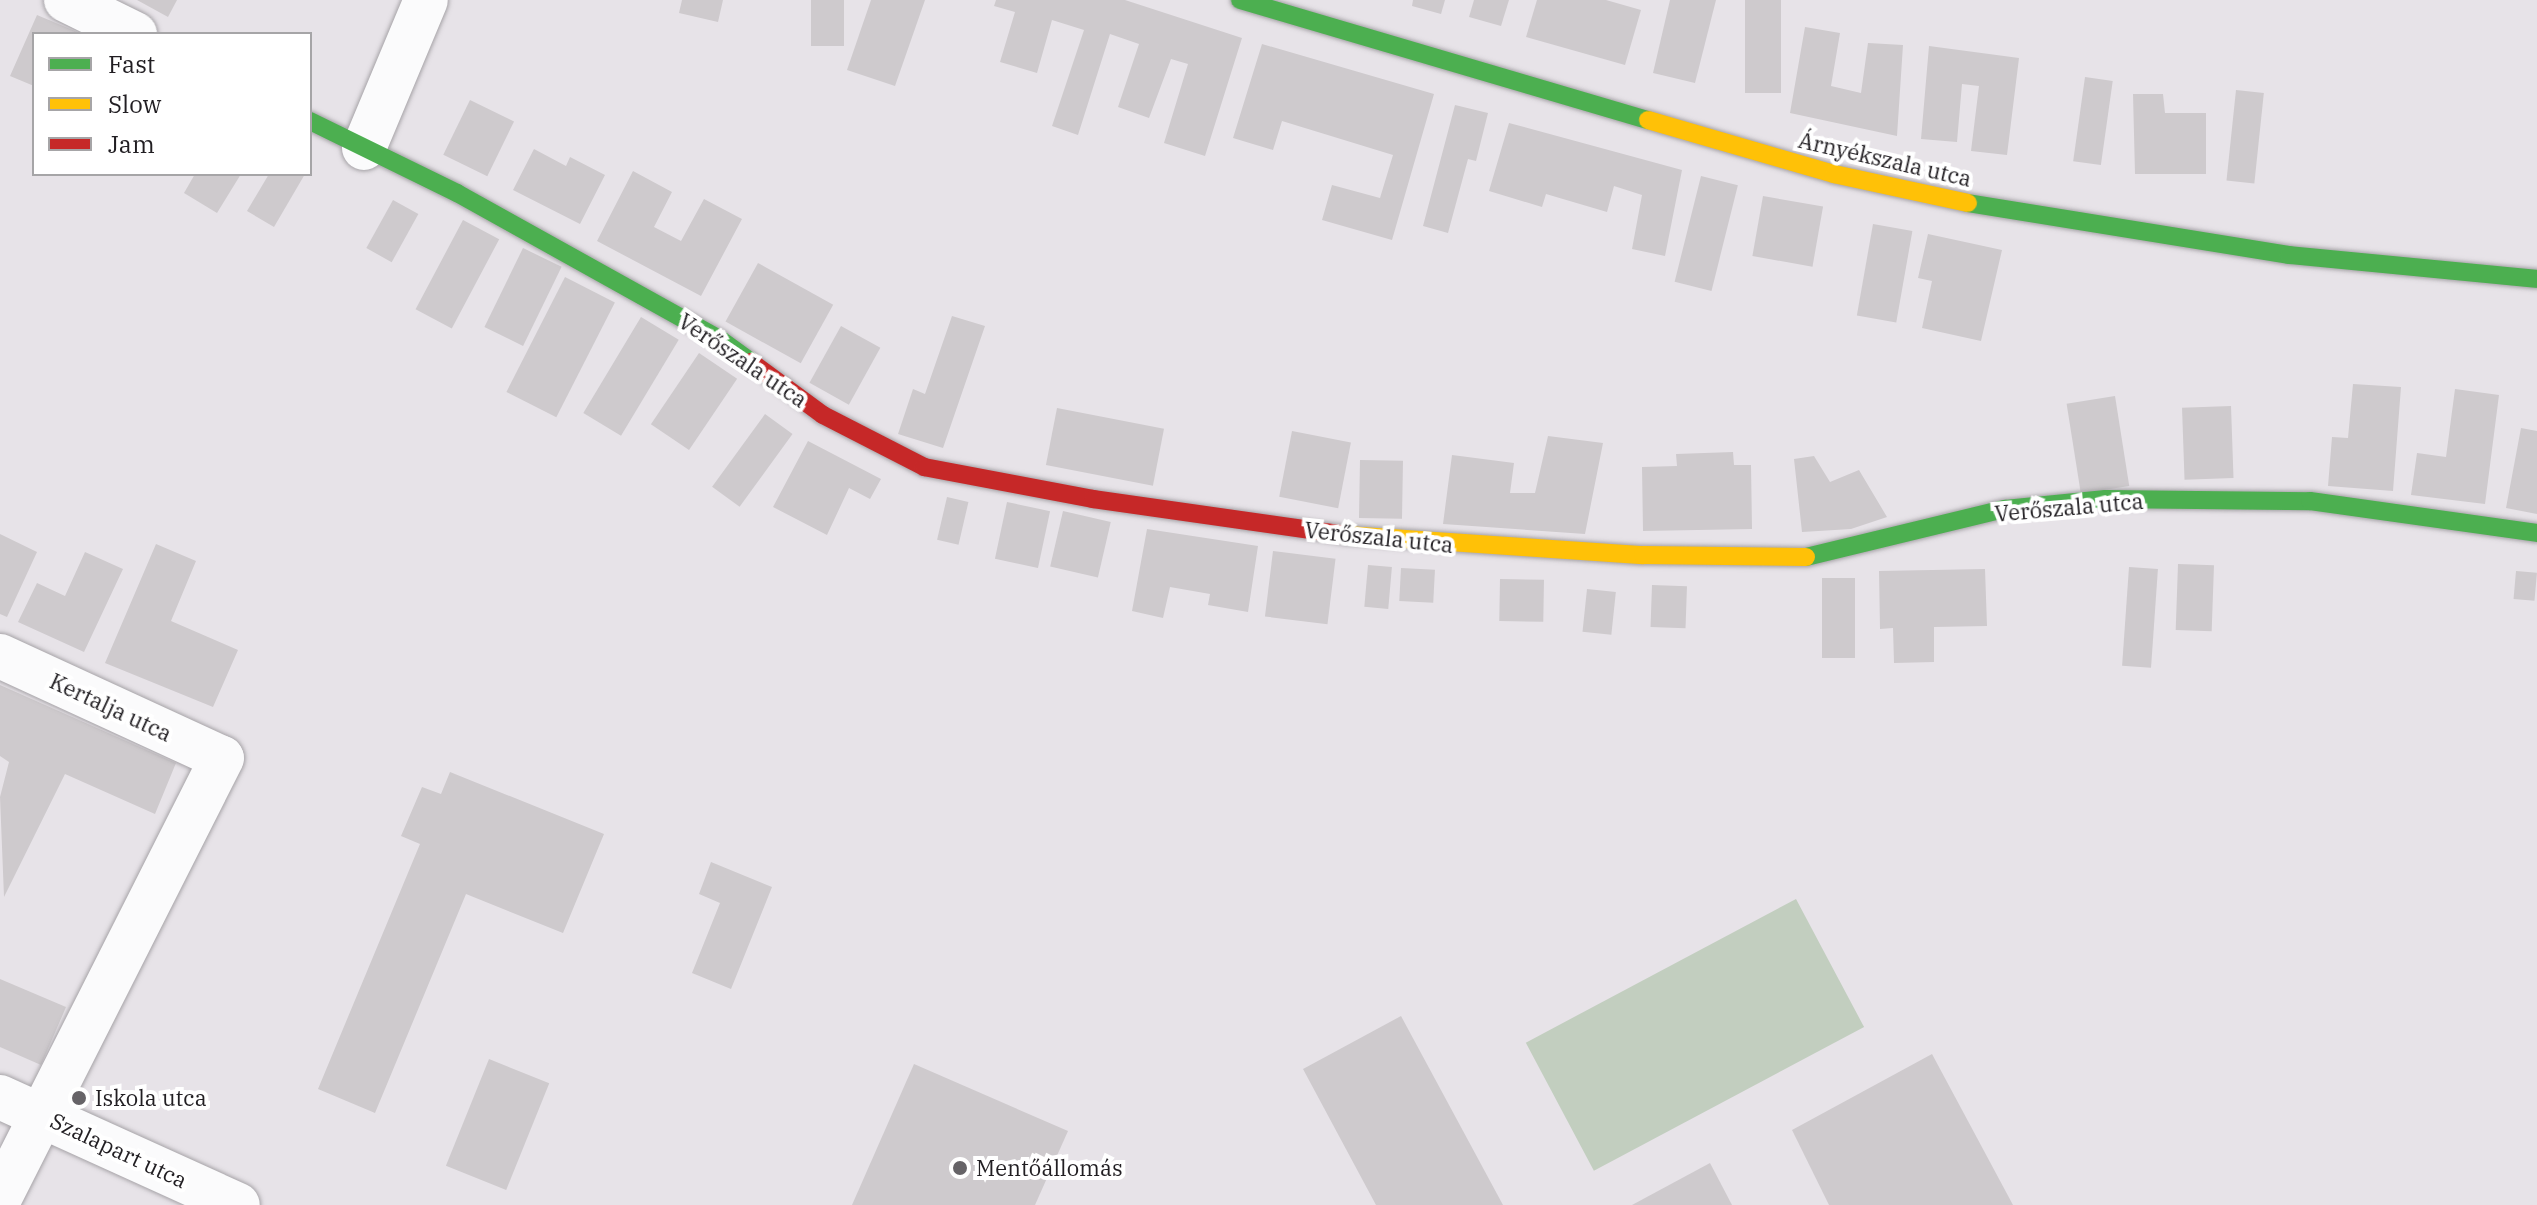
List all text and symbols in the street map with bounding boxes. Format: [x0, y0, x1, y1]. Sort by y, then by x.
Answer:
legend [32, 32, 312, 176]
text: Fast [108, 48, 155, 80]
text: Slow [108, 88, 161, 120]
street label: Árnyékszala utca [1796, 126, 1974, 192]
text: Jam [108, 128, 155, 160]
street label: Verőszala utca [674, 307, 812, 413]
street label: Verőszala utca [1994, 487, 2144, 527]
street label: Verőszala utca [1303, 516, 1455, 558]
street label: Kertalja utca [46, 667, 176, 747]
place label: Iskola utca [95, 1085, 207, 1111]
marker: Iskola utca [70, 1089, 88, 1107]
street label: Szalapart utca [46, 1107, 192, 1193]
place label: Mentőállomás [976, 1155, 1123, 1181]
marker: Mentőállomás [951, 1159, 969, 1177]

